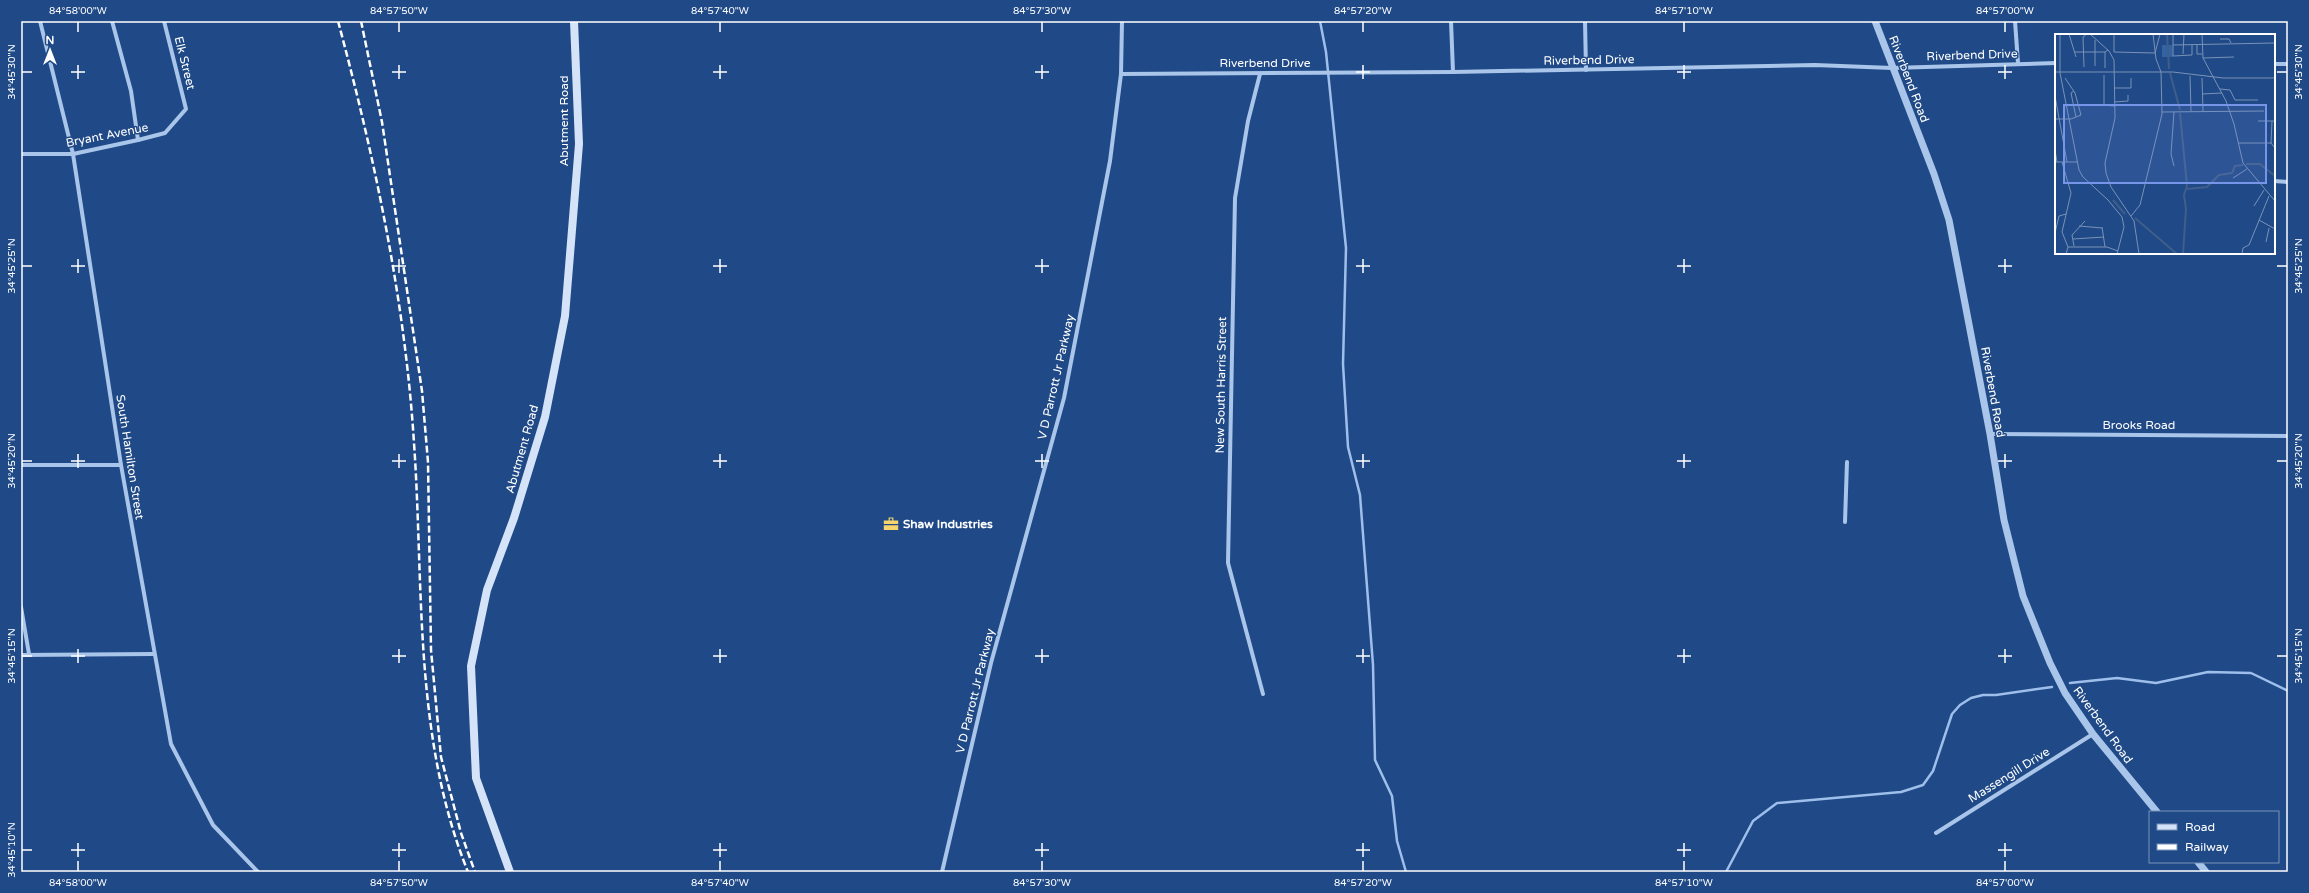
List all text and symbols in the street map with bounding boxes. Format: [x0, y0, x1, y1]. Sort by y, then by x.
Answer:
text: 84°58'00"W [49, 5, 107, 17]
text: 84°57'50"W [370, 5, 428, 17]
text: 84°57'40"W [691, 5, 749, 17]
text: 84°57'30"W [1013, 5, 1071, 17]
text: 84°57'20"W [1334, 5, 1392, 17]
text: 84°57'10"W [1655, 5, 1713, 17]
text: 84°57'00"W [1976, 5, 2034, 17]
north arrow [30, 30, 70, 70]
text: N [46, 34, 54, 47]
street label: Riverbend Road [1886, 34, 1932, 124]
inset map [2055, 34, 2275, 254]
street label: Elk Street [172, 35, 198, 92]
text: 34°45'30"N [6, 44, 18, 100]
text: 34°45'30"N [2293, 44, 2305, 100]
street label: Riverbend Drive [1926, 46, 2018, 64]
street label: Riverbend Drive [1543, 52, 1635, 68]
street label: Riverbend Drive [1219, 56, 1311, 70]
street label: Abutment Road [557, 75, 571, 167]
street label: Bryant Avenue [65, 120, 150, 150]
text: 34°45'25"N [6, 238, 18, 294]
text: 34°45'25"N [2293, 238, 2305, 294]
street label: V D Parrott Jr Parkway [1035, 312, 1077, 441]
street label: New South Harris Street [1213, 316, 1229, 454]
street label: Riverbend Road [1978, 346, 2008, 438]
street label: South Hamilton Street [113, 394, 147, 521]
street label: Abutment Road [503, 403, 541, 495]
street label: Brooks Road [2103, 418, 2175, 432]
text: 34°45'20"N [6, 433, 18, 489]
text: 34°45'20"N [2293, 433, 2305, 489]
office icon: Shaw Industries [882, 515, 900, 533]
place label: Shaw Industries [903, 517, 993, 531]
street label: V D Parrott Jr Parkway [953, 627, 997, 755]
text: 34°45'15"N [6, 628, 18, 684]
text: 34°45'15"N [2293, 628, 2305, 684]
street label: Riverbend Road [2070, 684, 2136, 766]
street label: Massengill Drive [1966, 744, 2052, 806]
legend [2149, 811, 2279, 863]
text: Road [2185, 820, 2215, 834]
text: 34°45'10"N [6, 822, 18, 878]
text: Railway [2185, 840, 2229, 854]
text: 84°58'00"W [49, 877, 107, 889]
text: 84°57'50"W [370, 877, 428, 889]
text: 84°57'40"W [691, 877, 749, 889]
text: 84°57'30"W [1013, 877, 1071, 889]
text: 84°57'20"W [1334, 877, 1392, 889]
text: 84°57'10"W [1655, 877, 1713, 889]
text: 84°57'00"W [1976, 877, 2034, 889]

